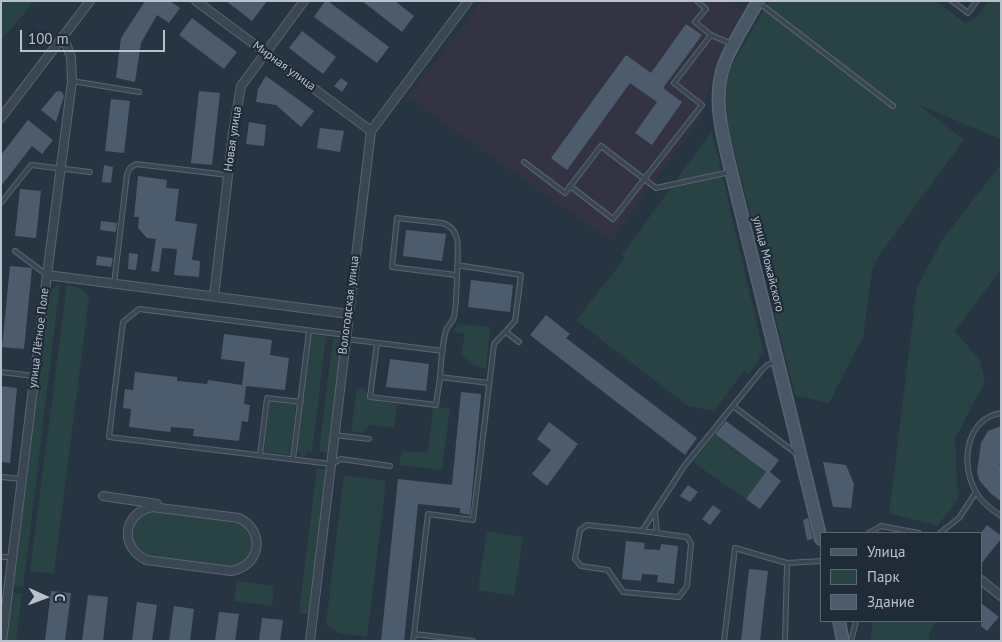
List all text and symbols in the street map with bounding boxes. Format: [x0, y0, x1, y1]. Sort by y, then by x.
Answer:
scale bar [22, 20, 168, 52]
text: 100 m [28, 29, 69, 48]
street label: Мирная улица [250, 38, 318, 94]
street label: Новая улица [221, 105, 245, 173]
street label: улица Можайского [749, 215, 787, 313]
street label: Вологодская улица [336, 255, 362, 355]
street label: улица Лётное Поле [26, 287, 52, 389]
legend [820, 532, 982, 622]
text: Улица [867, 542, 905, 561]
text: Парк [867, 567, 900, 586]
north arrow [20, 572, 70, 622]
text: Здание [867, 592, 915, 611]
text: С [51, 593, 69, 602]

